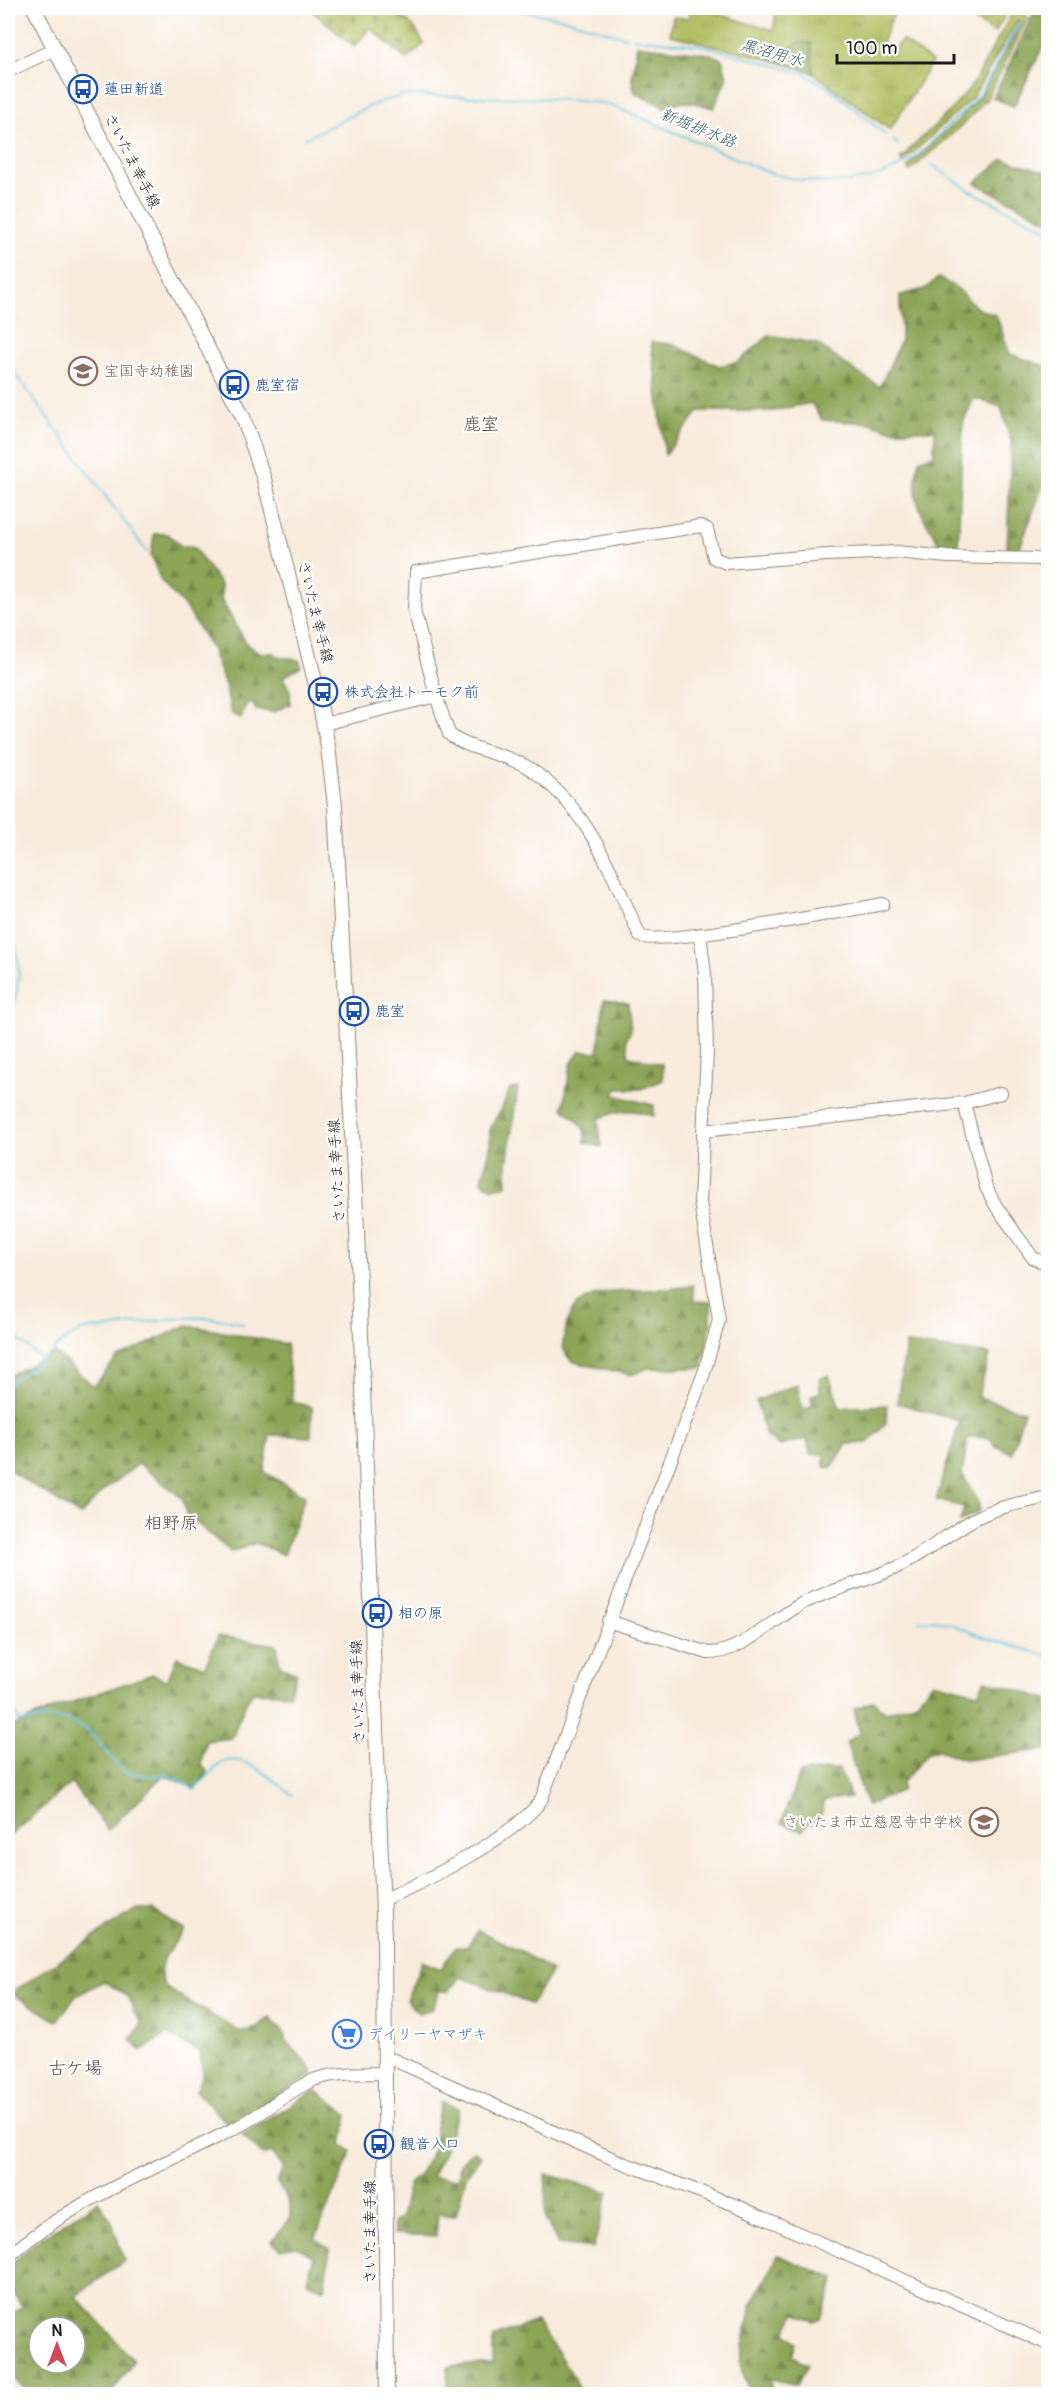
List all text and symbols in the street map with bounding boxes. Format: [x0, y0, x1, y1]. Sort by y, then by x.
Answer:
scale bar [837, 27, 954, 65]
water label: 黒沼用水 [738, 35, 806, 71]
text: 100 m [846, 37, 898, 60]
bus stop icon: 蓮田新道 [67, 73, 99, 105]
place label: 蓮田新道 [104, 80, 164, 99]
water label: 新堀排水路 [657, 104, 740, 153]
street label: さいたま幸手線 [100, 110, 164, 212]
school or university icon: 宝国寺幼稚園 [67, 355, 99, 387]
place label: 宝国寺幼稚園 [104, 362, 194, 381]
bus stop icon: 鹿室宿 [218, 369, 250, 401]
place label: 鹿室宿 [255, 376, 300, 395]
district label: 鹿室 [463, 413, 499, 436]
street label: さいたま幸手線 [293, 559, 337, 665]
bus stop icon: 株式会社トーモク前 [307, 676, 339, 708]
place label: 株式会社トーモク前 [344, 683, 479, 702]
bus stop icon: 鹿室 [338, 995, 370, 1027]
place label: 鹿室 [375, 1002, 405, 1021]
street label: さいたま幸手線 [325, 1118, 349, 1224]
district label: 相野原 [144, 1512, 198, 1535]
bus stop icon: 相の原 [361, 1597, 393, 1629]
place label: 相の原 [398, 1604, 443, 1623]
street label: さいたま幸手線 [347, 1639, 369, 1745]
school or university icon: さいたま市立慈恩寺中学校 [968, 1806, 1000, 1838]
place label: さいたま市立慈恩寺中学校 [784, 1813, 963, 1832]
supermarket icon: デイリーヤマザキ [331, 2018, 363, 2050]
place label: デイリーヤマザキ [368, 2025, 487, 2044]
district label: 古ケ場 [48, 2057, 102, 2080]
bus stop icon: 観音入口 [363, 2128, 395, 2160]
place label: 観音入口 [400, 2135, 460, 2154]
street label: さいたま幸手線 [361, 2180, 380, 2284]
north arrow [27, 2315, 87, 2375]
text: N [52, 2321, 63, 2341]

